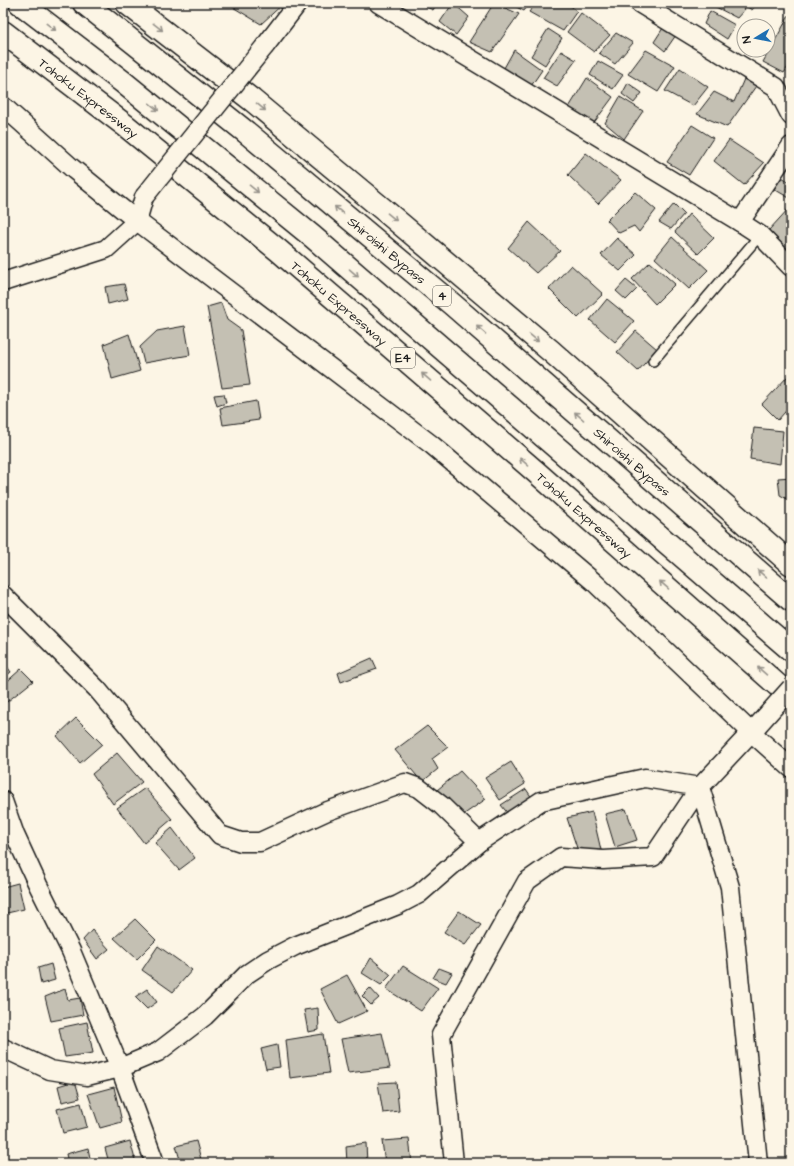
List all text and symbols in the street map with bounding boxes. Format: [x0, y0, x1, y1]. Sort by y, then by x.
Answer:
north arrow [736, 18, 776, 58]
one-way arrow [46, 22, 57, 31]
one-way arrow [153, 23, 164, 31]
text: N [739, 35, 755, 44]
street label: Tohoku Expressway [34, 54, 142, 143]
one-way arrow [148, 102, 159, 111]
one-way arrow [255, 103, 266, 112]
one-way arrow [249, 185, 260, 194]
one-way arrow [334, 205, 344, 214]
street label: Shiroishi Bypass [344, 213, 430, 289]
one-way arrow [387, 213, 398, 222]
street label: Tohoku Expressway [287, 257, 391, 351]
one-way arrow [349, 268, 359, 277]
road number: 4 [433, 286, 451, 306]
one-way arrow [476, 325, 486, 334]
one-way arrow [529, 333, 540, 342]
road number: E4 [391, 348, 415, 368]
one-way arrow [420, 373, 431, 382]
one-way arrow [573, 411, 584, 420]
street label: Shiroishi Bypass [589, 424, 674, 501]
one-way arrow [519, 458, 530, 467]
street label: Tohoku Expressway [532, 469, 635, 563]
one-way arrow [756, 570, 767, 579]
one-way arrow [659, 580, 669, 589]
one-way arrow [756, 666, 767, 675]

